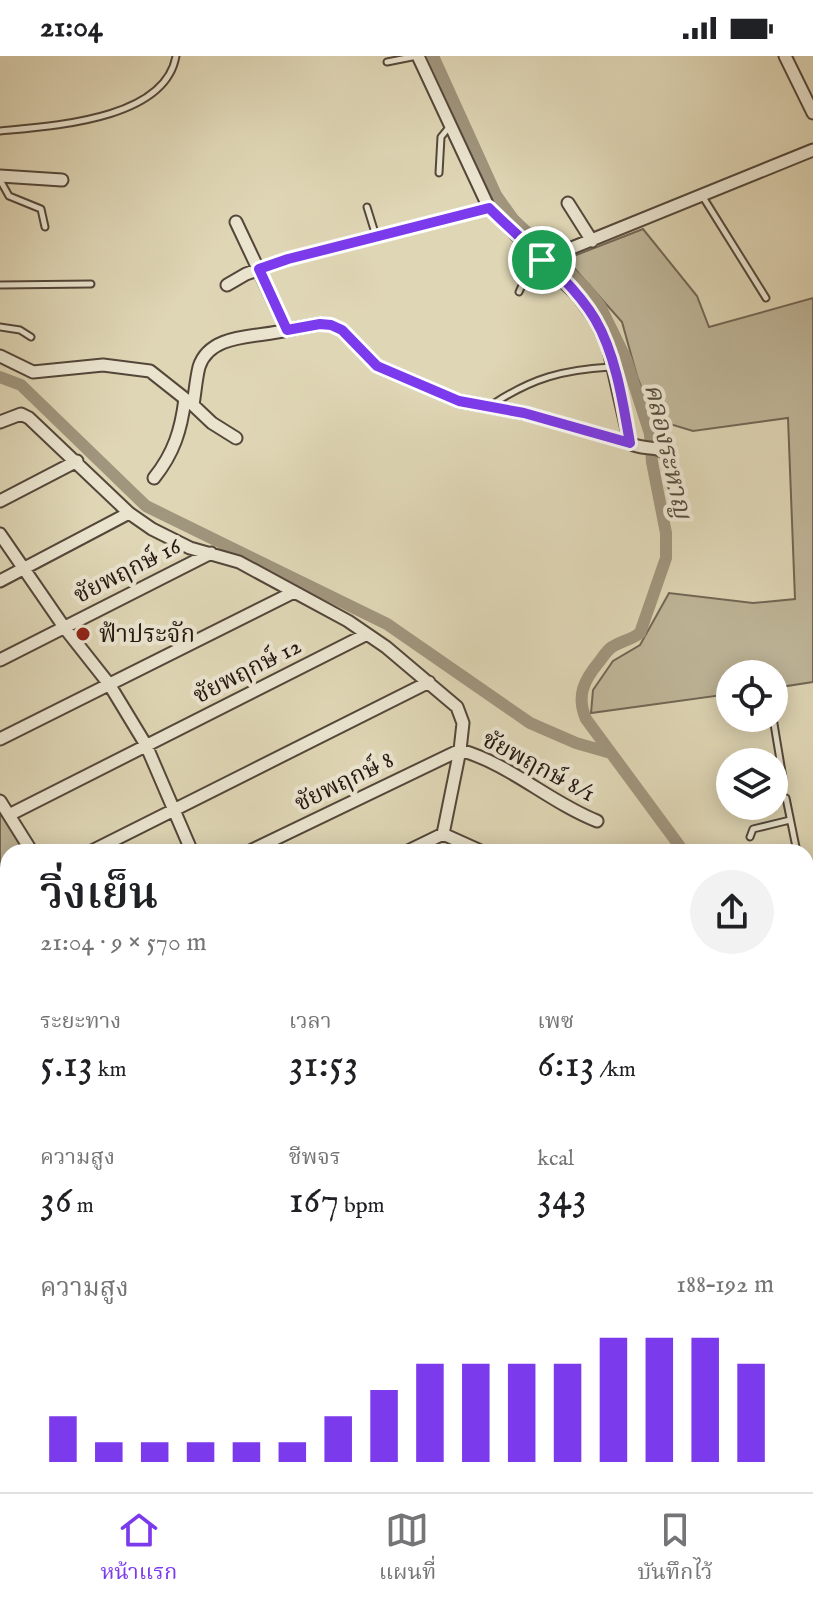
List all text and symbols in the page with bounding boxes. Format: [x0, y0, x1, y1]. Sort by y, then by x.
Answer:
text: 21:04 [40, 9, 103, 47]
pin [508, 226, 576, 294]
icon: arrive [520, 238, 564, 282]
water label: คลองระหาญ [636, 381, 699, 523]
street label: ชัยพฤกษ์ 16 [68, 529, 187, 611]
place label: ฟ้าประจัก [99, 620, 195, 651]
marker: ฟ้าประจัก [74, 625, 92, 643]
street label: ชัยพฤกษ์ 12 [188, 629, 307, 712]
map controls [716, 660, 788, 820]
button: locate [716, 660, 788, 732]
street label: ชัยพฤกษ์ 8/1 [477, 723, 601, 810]
street label: ชัยพฤกษ์ 8 [289, 743, 399, 820]
button: layers [716, 748, 788, 820]
text: วิ่งเย็น [40, 868, 158, 924]
button: share [690, 870, 774, 954]
text: 21:04 · 9 × 570 m [40, 926, 207, 959]
text: ระยะทาง [40, 1008, 121, 1036]
text: เวลา [289, 1008, 332, 1036]
text: เพซ [537, 1008, 574, 1036]
text: 5.13 [40, 1040, 93, 1091]
text: 31:53 [289, 1040, 358, 1091]
text: 6:13 [537, 1040, 595, 1091]
text: km [93, 1056, 127, 1084]
text: /km [595, 1056, 636, 1084]
text: ความสูง [40, 1144, 115, 1172]
text: ชีพจร [289, 1144, 341, 1172]
text: kcal [537, 1145, 574, 1173]
text: 343 [537, 1173, 587, 1224]
text: 36 [40, 1176, 72, 1227]
text: 167 [289, 1176, 339, 1227]
text: m [72, 1192, 94, 1220]
text: bpm [339, 1192, 385, 1220]
text: 188–192 m [676, 1268, 774, 1301]
text: ความสูง [40, 1272, 129, 1305]
tab: หน้าแรก [101, 1508, 178, 1591]
tab: แผนที่ [379, 1508, 436, 1591]
tab: บันทึกไว้ [637, 1508, 712, 1591]

